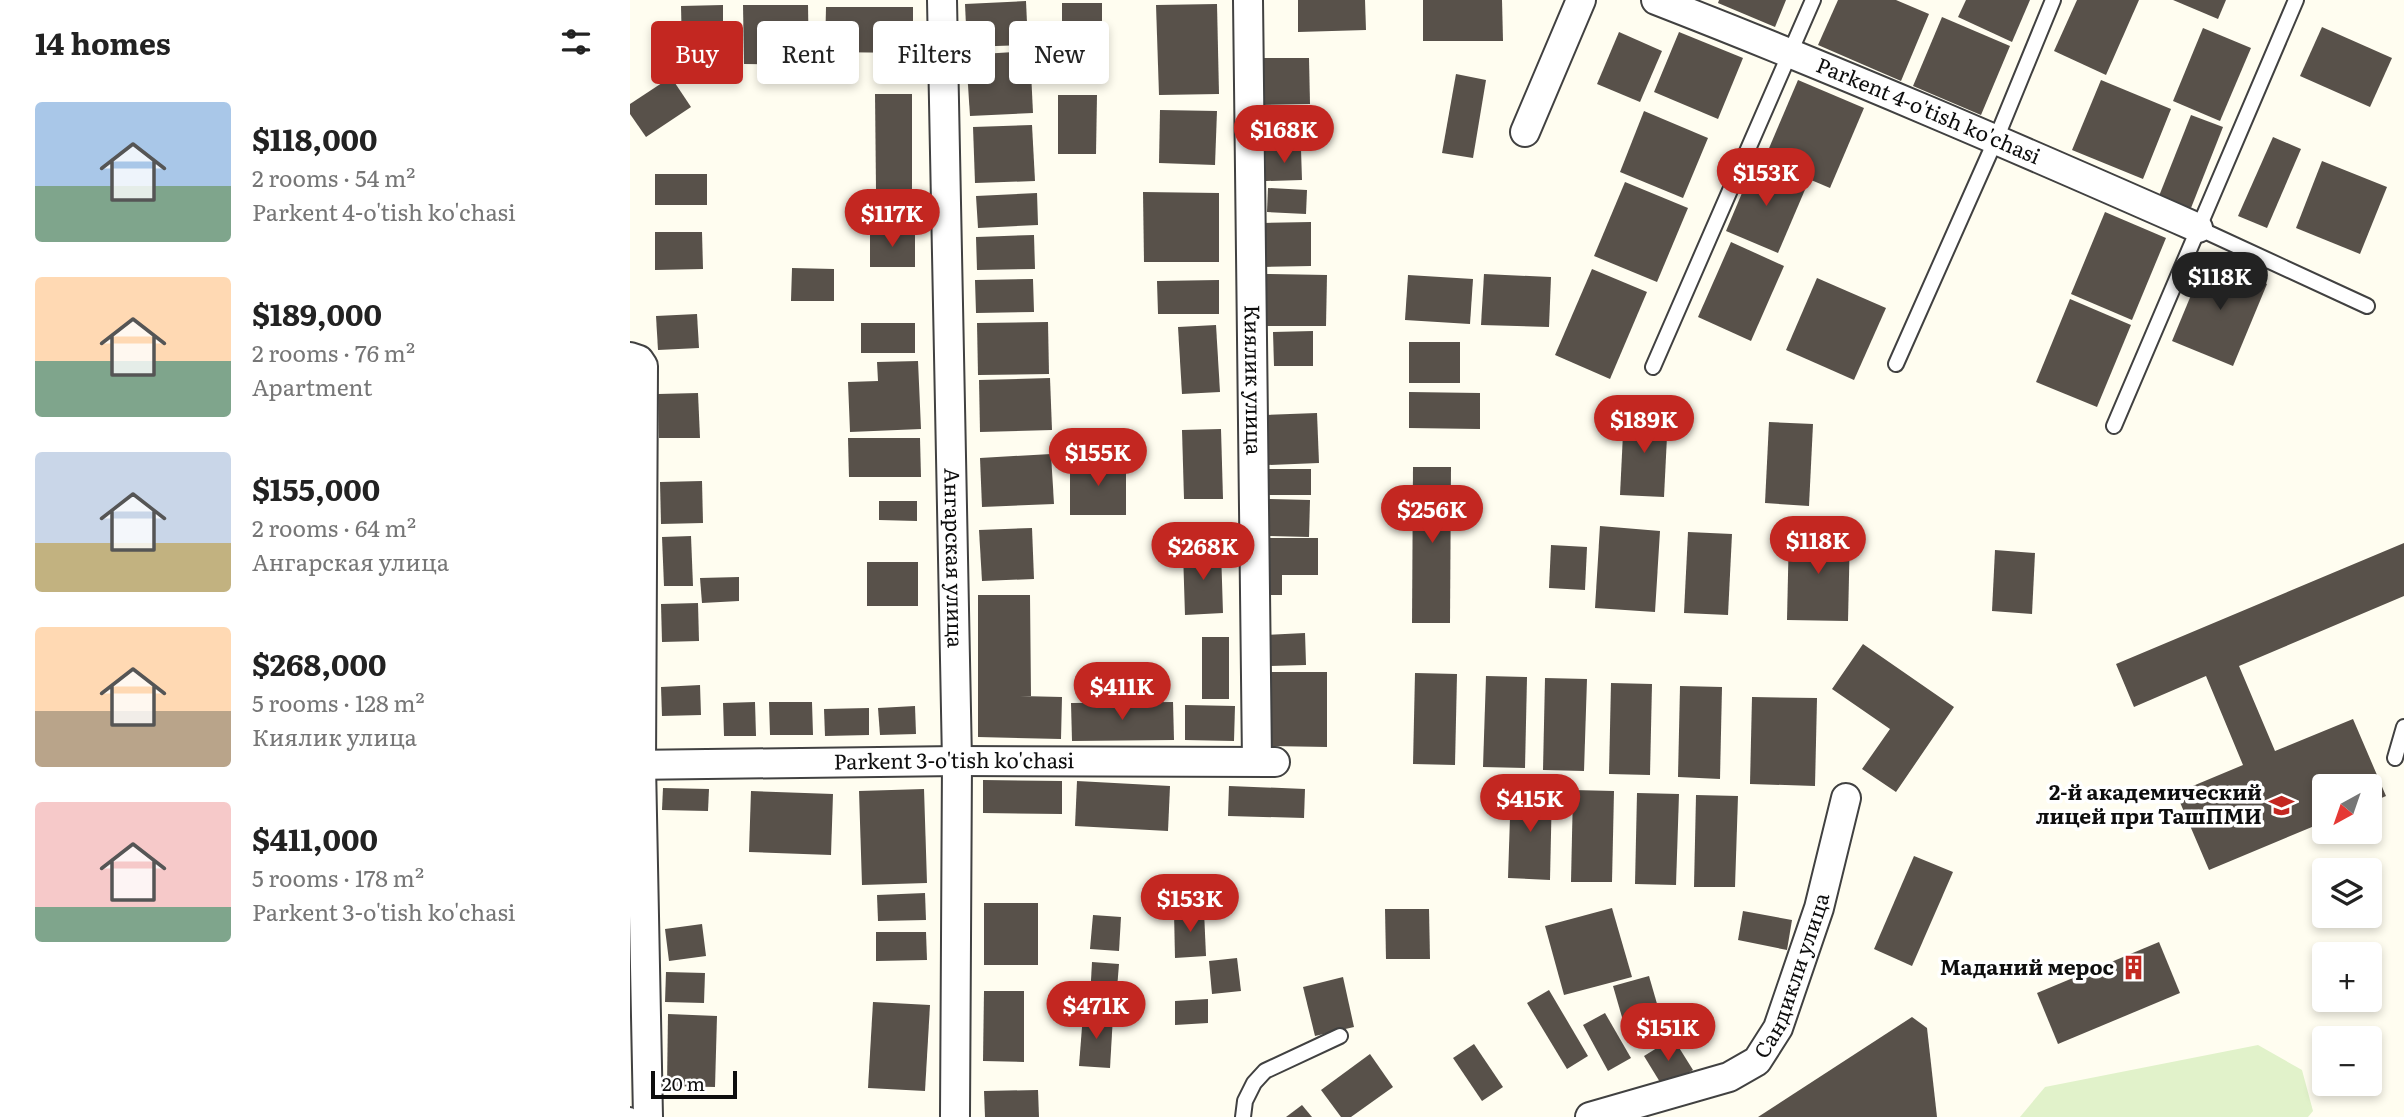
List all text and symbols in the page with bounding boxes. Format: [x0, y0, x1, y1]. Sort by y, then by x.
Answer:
text: 14 homes [35, 20, 171, 64]
chip: Buy [651, 21, 743, 84]
chip: Rent [757, 21, 859, 84]
chip: Filters [873, 21, 995, 84]
chip: New [1009, 21, 1109, 84]
icon: filters [557, 23, 595, 61]
street label: Parkent 4-o'tish ko'chasi [1812, 48, 2046, 170]
pin: $168K [1235, 106, 1333, 165]
text: $168K [1250, 111, 1318, 145]
text: $118,000 [252, 116, 378, 160]
icon: home [91, 130, 175, 214]
pin: $153K [1717, 148, 1815, 208]
text: $153K [1733, 154, 1799, 188]
text: 2 rooms · 54 m² [252, 160, 415, 194]
pin: $117K [843, 190, 941, 249]
text: Parkent 4-o'tish ko'chasi [252, 194, 516, 228]
text: $117K [861, 195, 923, 229]
pin: $118K [2171, 252, 2269, 312]
text: $118K [2188, 258, 2252, 292]
text: $189,000 [252, 291, 382, 335]
street label: Киялик улица [1239, 304, 1271, 456]
icon: home [91, 305, 175, 389]
text: 2 rooms · 76 m² [252, 335, 415, 369]
text: Apartment [252, 369, 372, 403]
pin: $189K [1595, 396, 1693, 455]
text: $189K [1610, 401, 1678, 435]
pin: $155K [1049, 428, 1147, 488]
text: $155K [1065, 434, 1131, 468]
text: $155,000 [252, 466, 380, 510]
street label: Ангарская улица [938, 468, 973, 649]
icon: home [91, 480, 175, 564]
pin: $256K [1383, 486, 1481, 545]
text: $256K [1397, 491, 1467, 525]
text: 2 rooms · 64 m² [252, 510, 416, 544]
pin: $118K [1769, 516, 1867, 576]
pin: $268K [1154, 522, 1252, 582]
text: $118K [1786, 522, 1850, 556]
text: $268K [1167, 528, 1239, 562]
text: Ангарская улица [252, 544, 449, 578]
text: $268,000 [252, 641, 386, 685]
icon: home [91, 655, 175, 739]
pin: $411K [1073, 662, 1171, 722]
text: $411K [1090, 668, 1154, 702]
text: 5 rooms · 128 m² [252, 685, 425, 719]
text: Киялик улица [252, 719, 417, 753]
street label: Parkent 3-o'tish ko'chasi [833, 743, 1074, 776]
pin: $415K [1481, 774, 1579, 834]
north arrow [2312, 774, 2382, 844]
map controls [2312, 774, 2382, 1096]
place label: 2-й академический лицей при ТашПМИ [2036, 775, 2262, 830]
text: $415K [1496, 780, 1564, 814]
school or university icon: 2-й академический лицей при ТашПМИ [2268, 791, 2296, 819]
text: $411,000 [252, 816, 378, 860]
icon: home [91, 830, 175, 914]
button: layers [2312, 858, 2382, 928]
text: 5 rooms · 178 m² [252, 860, 424, 894]
pin: $153K [1141, 874, 1239, 934]
text: $153K [1157, 880, 1223, 914]
street label: Сандикли улица [1745, 889, 1835, 1063]
text: Parkent 3-o'tish ko'chasi [252, 894, 515, 928]
button: + [2312, 942, 2382, 1012]
place label: Маданий мерос [1940, 950, 2114, 981]
building icon: Маданий мерос [2120, 954, 2148, 982]
pin: $471K [1047, 982, 1145, 1041]
text: $471K [1063, 987, 1129, 1021]
pin: $151K [1619, 1004, 1717, 1063]
text: $151K [1636, 1009, 1700, 1043]
button: − [2312, 1026, 2382, 1096]
scale bar [651, 1068, 737, 1100]
text: 20 m [662, 1069, 705, 1097]

